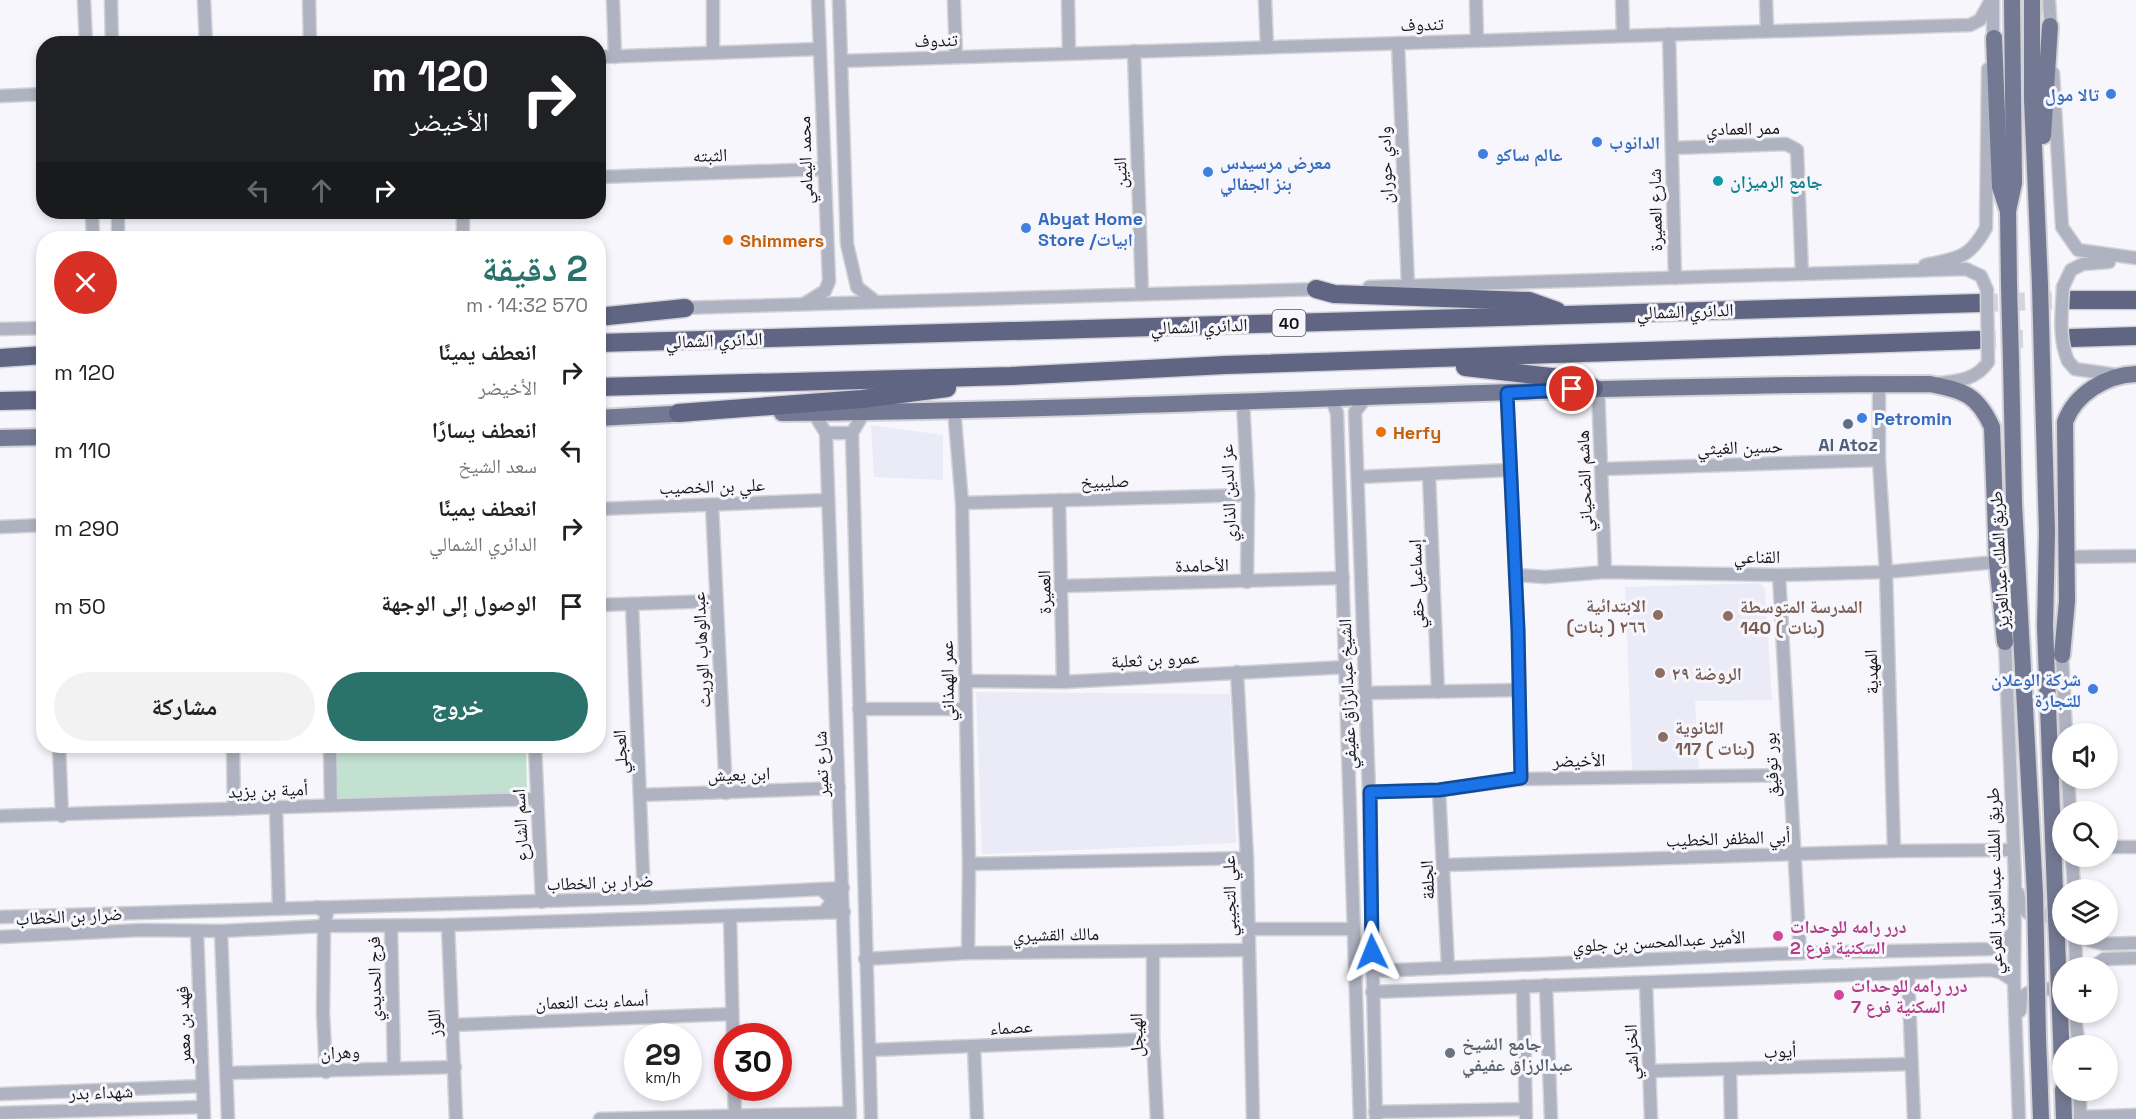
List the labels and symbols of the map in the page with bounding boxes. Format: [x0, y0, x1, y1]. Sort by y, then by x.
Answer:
street label: تندوف [1400, 12, 1444, 36]
street label: تندوف [914, 28, 958, 52]
place label: تالا مول [2045, 83, 2099, 106]
marker: تالا مول [2104, 87, 2118, 101]
street label: محمد اليمامي [792, 116, 822, 204]
street label: ممر العمادي [1706, 116, 1780, 144]
street label: وادي حوران [1372, 126, 1401, 204]
place label: الدانوب [1609, 131, 1660, 154]
marker: الدانوب [1590, 135, 1604, 149]
street label: الثبته [692, 143, 728, 167]
place label: عالم ساكو [1495, 143, 1563, 167]
marker: عالم ساكو [1476, 147, 1490, 161]
place label: معرض مرسيدس بنز الجفالي [1220, 151, 1331, 198]
street label: التين [1108, 157, 1132, 189]
marker: معرض مرسيدس بنز الجفالي [1201, 165, 1215, 179]
street label: شارع العميرة [1643, 168, 1667, 252]
place label: جامع الرميزان [1730, 170, 1823, 194]
marker: جامع الرميزان [1711, 174, 1725, 188]
place label: Abyat Home Store /ابيات [1038, 207, 1143, 251]
marker: Abyat Home Store /ابيات [1019, 221, 1033, 235]
place label: Shimmers [740, 229, 824, 252]
marker: Shimmers [721, 233, 735, 247]
street label: الدائري الشمالي [1636, 298, 1734, 328]
road number: 40 [1272, 310, 1306, 336]
street label: الدائري الشمالي [1150, 313, 1248, 343]
street label: الدائري الشمالي [665, 327, 763, 357]
pin [1546, 363, 1597, 414]
place label: Petromin [1874, 407, 1952, 430]
marker: Petromin [1855, 411, 1869, 425]
marker: Al Atoz [1841, 417, 1855, 431]
place label: Herfy [1393, 421, 1441, 444]
marker: Herfy [1374, 425, 1388, 439]
street label: هاشم الضحياني [1571, 429, 1601, 532]
place label: Al Atoz [1818, 433, 1878, 456]
street label: حسين الغيثي [1697, 434, 1783, 464]
street label: عز الدين الذاري [1215, 444, 1245, 542]
street label: صليبيخ [1080, 469, 1130, 494]
street label: علي بن الخصيب [659, 473, 765, 503]
street label: طريق الملك عبدالعزيز [1984, 490, 2014, 631]
street label: إسماعيل حقي [1403, 539, 1433, 629]
street label: القناعي [1734, 545, 1780, 571]
street label: الأحامدة [1175, 553, 1229, 577]
street label: العميرة [1032, 570, 1056, 614]
street label: عبدالوهاب الوريث [686, 591, 716, 709]
place label: الابتدائية ٢٦٦ ( بنات) [1566, 594, 1646, 638]
place label: المدرسة المتوسطة 140 ( بنات) [1740, 595, 1863, 639]
marker: الابتدائية ٢٦٦ ( بنات) [1651, 608, 1665, 622]
marker: المدرسة المتوسطة 140 ( بنات) [1721, 609, 1735, 623]
street label: الشيخ عبدالرزاق عفيفي [1333, 618, 1365, 770]
street label: عمر الهمذاني [935, 640, 963, 722]
street label: عمرو بن ثعلبة [1110, 645, 1200, 673]
street label: المهدية [1859, 649, 1883, 695]
place label: الروضة ٢٩ [1672, 662, 1742, 685]
marker: الروضة ٢٩ [1653, 666, 1667, 680]
place label: شركة الوعلان للتجارة [1991, 668, 2081, 712]
marker: شركة الوعلان للتجارة [2086, 682, 2100, 696]
place label: الثانوية 117 ( بنات) [1675, 716, 1755, 760]
street label: العجلي [607, 729, 636, 775]
marker: الثانوية 117 ( بنات) [1656, 730, 1670, 744]
street label: شارع تمير [808, 731, 834, 798]
street label: بور توفيق [1758, 732, 1784, 798]
street label: الأخيضر [1551, 748, 1606, 772]
street label: ابن يعيش [707, 761, 771, 787]
street label: أمية بن يزيد [228, 777, 308, 803]
street label: طريق الملك عبدالعزيز الفرعي [1981, 787, 2011, 975]
street label: اسم الشارع [507, 788, 534, 862]
street label: أبي المظفر الخطيب [1665, 824, 1791, 855]
street label: علي التجيبي [1217, 855, 1245, 937]
street label: الجلفة [1414, 860, 1440, 900]
street label: ضرار بن الخطاب [546, 869, 654, 895]
street label: ضرار بن الخطاب [15, 902, 123, 930]
place label: درر رامه للوحدات السكنية فرع 2 [1790, 915, 1907, 959]
position arrow [1340, 920, 1404, 984]
street label: مالك القشيري [1013, 922, 1099, 950]
street label: الأمير عبدالمحسن بن جلوي [1572, 925, 1746, 961]
marker: درر رامه للوحدات السكنية فرع 2 [1771, 929, 1785, 943]
street label: فرج الحديدي [362, 936, 390, 1022]
place label: درر رامه للوحدات السكنية فرع 7 [1851, 974, 1968, 1018]
street label: فهد بن معمر [170, 986, 196, 1065]
street label: أسماء بنت النعمان [535, 988, 649, 1014]
marker: درر رامه للوحدات السكنية فرع 7 [1832, 988, 1846, 1002]
street label: اللوز [422, 1008, 446, 1039]
street label: الهيجل [1124, 1013, 1148, 1057]
street label: عصماء [989, 1014, 1033, 1040]
speed limit sign: 30 [714, 1023, 792, 1101]
street label: الخراشي [1619, 1024, 1647, 1080]
place label: جامع الشيخ عبدالرزاق عفيفي [1462, 1032, 1573, 1079]
street label: وهران [320, 1039, 360, 1065]
street label: أيوب [1763, 1039, 1797, 1063]
marker: جامع الشيخ عبدالرزاق عفيفي [1443, 1046, 1457, 1060]
street label: شهداء بدر [67, 1079, 134, 1105]

